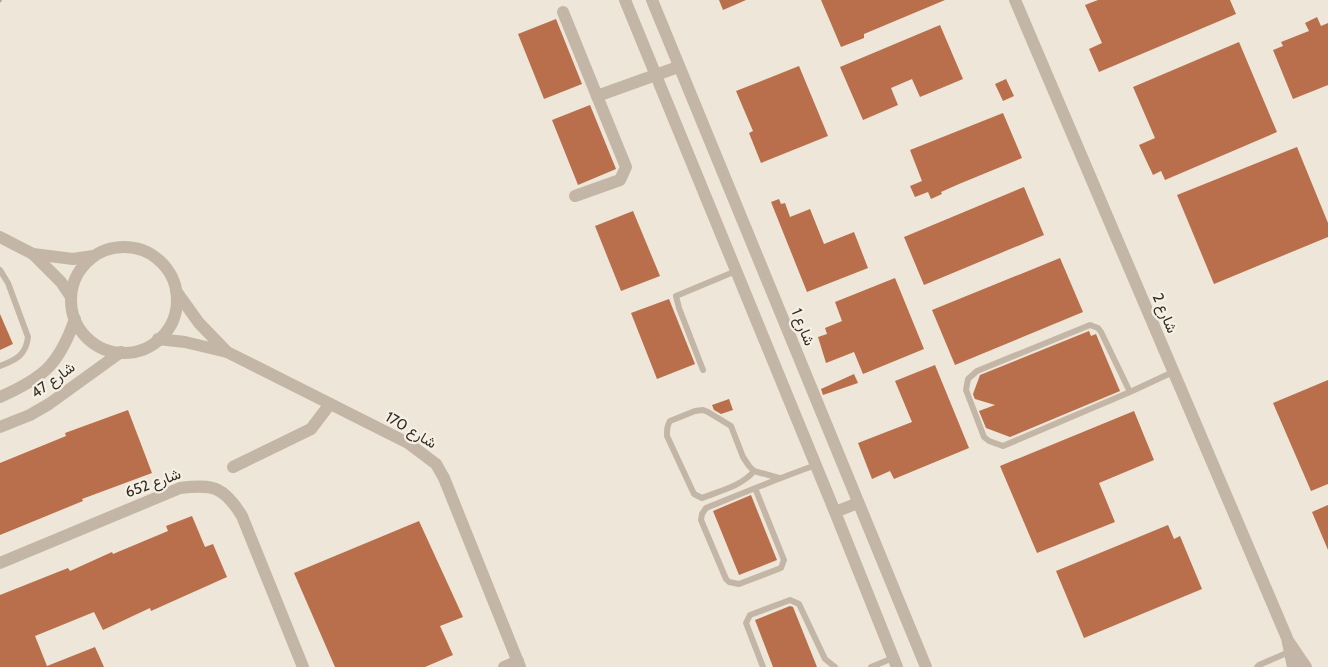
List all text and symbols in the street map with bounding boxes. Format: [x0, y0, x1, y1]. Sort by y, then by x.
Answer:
street label: شارع 2 [1147, 290, 1181, 337]
street label: شارع 1 [786, 306, 819, 349]
street label: شارع 47 [28, 358, 80, 404]
street label: شارع 170 [381, 408, 440, 454]
street label: شارع 652 [123, 465, 184, 503]

